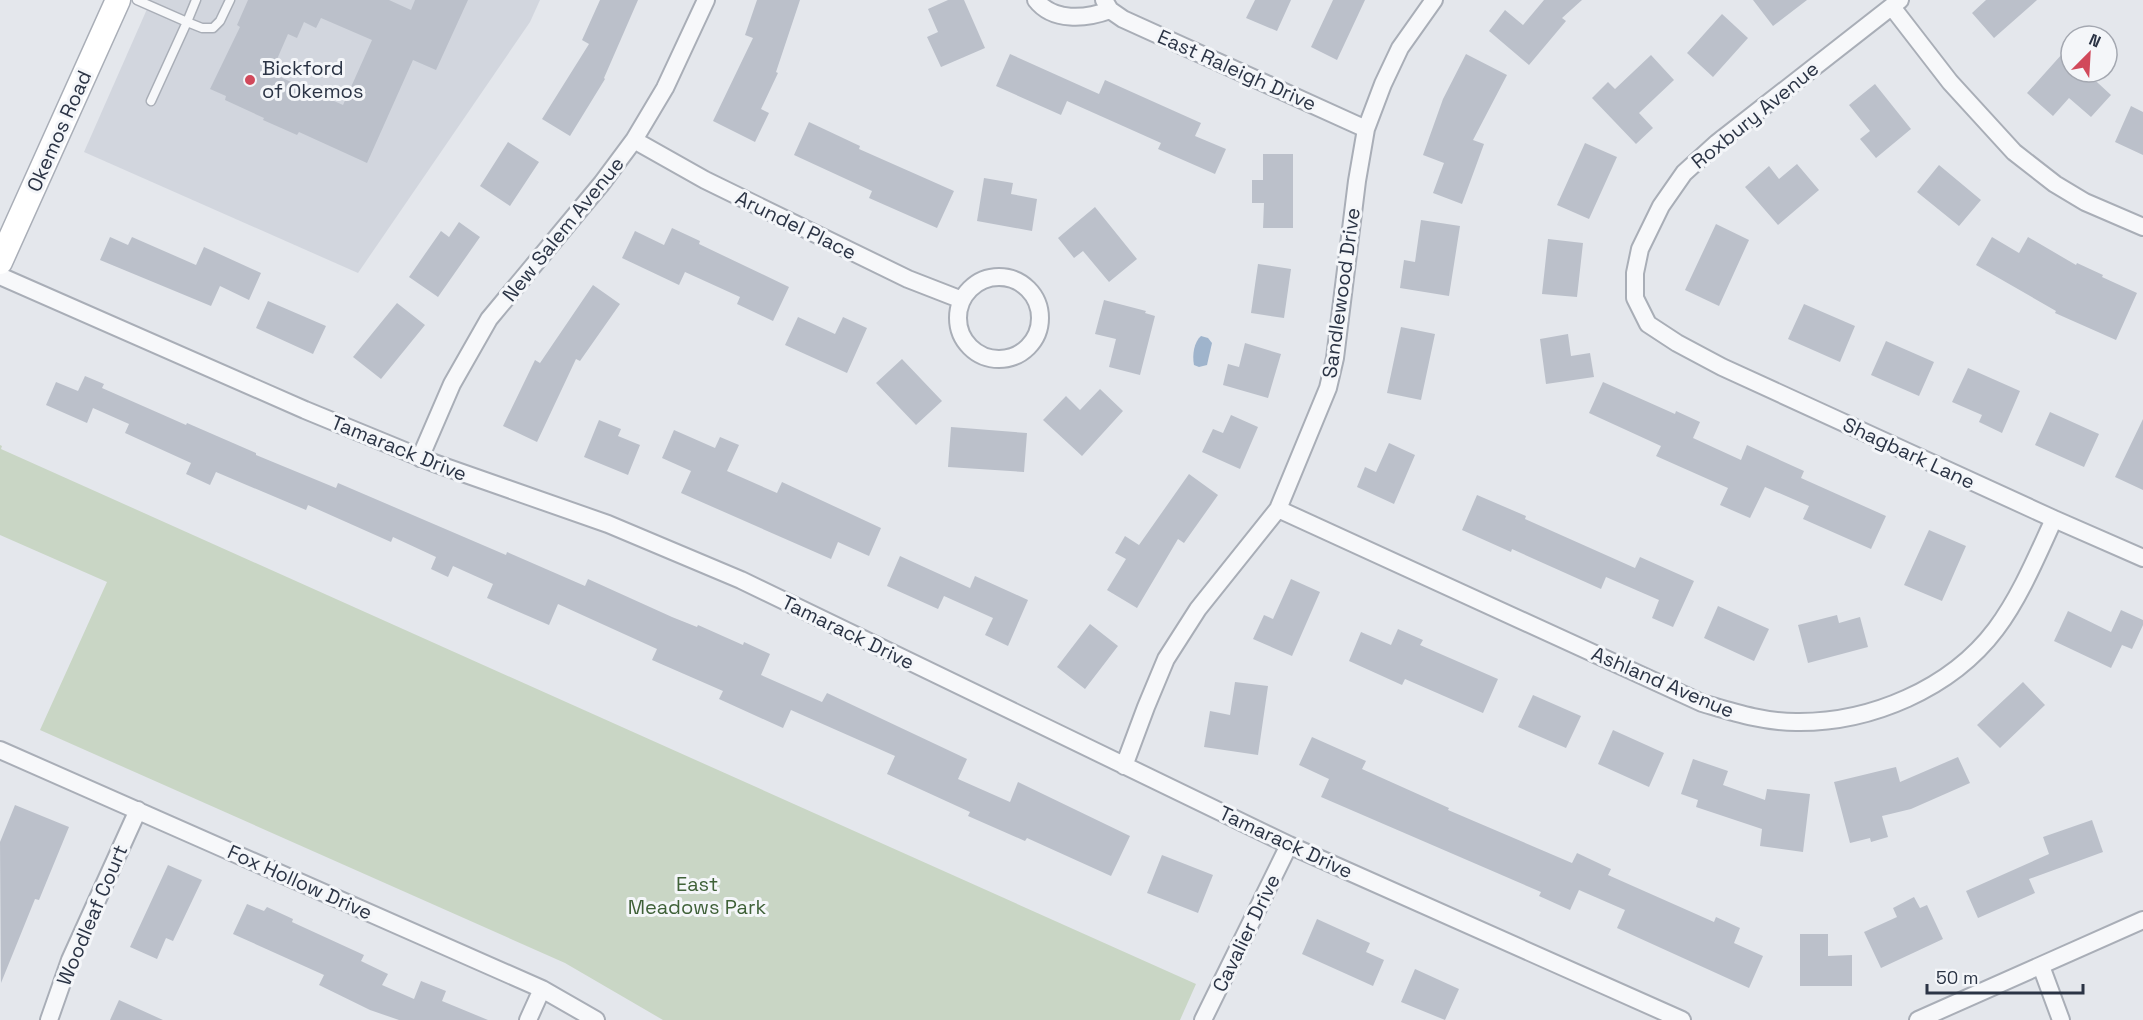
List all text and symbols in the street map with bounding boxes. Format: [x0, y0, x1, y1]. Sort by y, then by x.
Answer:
street label: East Raleigh Drive [1153, 23, 1321, 117]
north arrow [2059, 24, 2119, 84]
text: N [2086, 29, 2104, 53]
place label: Bickford of Okemos [262, 55, 364, 104]
street label: Roxbury Avenue [1686, 56, 1824, 174]
street label: Okemos Road [21, 66, 97, 196]
marker: Bickford of Okemos [243, 73, 257, 87]
street label: New Salem Avenue [496, 151, 630, 307]
street label: Arundel Place [731, 185, 861, 265]
street label: Sandlewood Drive [1316, 206, 1366, 380]
street label: Tamarack Drive [327, 409, 471, 487]
street label: Shagbark Lane [1839, 411, 1979, 495]
street label: Tamarack Drive [777, 589, 919, 675]
street label: Ashland Avenue [1588, 640, 1738, 724]
street label: Tamarack Drive [1215, 800, 1357, 884]
street label: Fox Hollow Drive [223, 838, 377, 926]
street label: Woodleaf Court [51, 841, 133, 989]
street label: Cavalier Drive [1206, 870, 1286, 996]
park label: East Meadows Park [628, 871, 767, 920]
scale bar [1927, 957, 2083, 995]
text: 50 m [1936, 966, 1978, 989]

